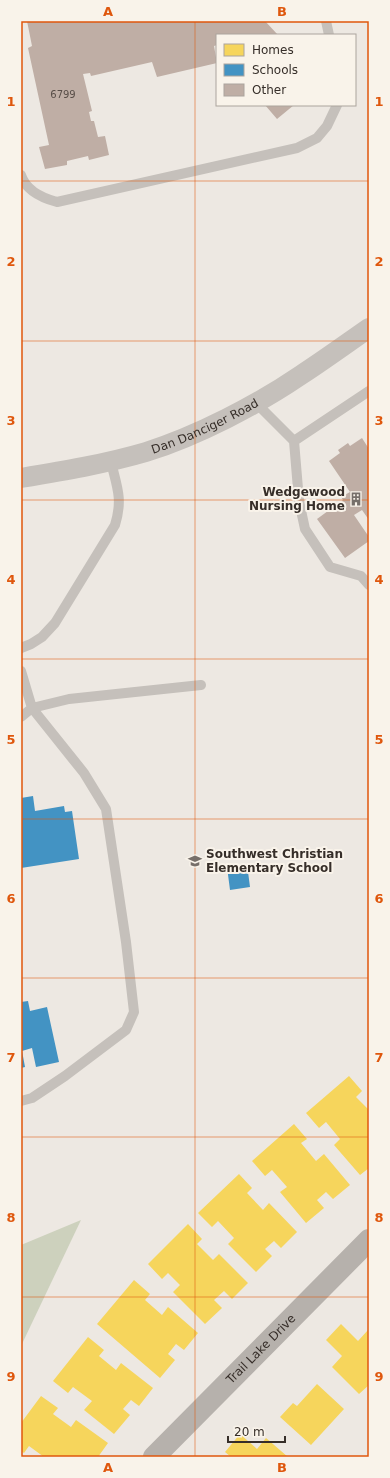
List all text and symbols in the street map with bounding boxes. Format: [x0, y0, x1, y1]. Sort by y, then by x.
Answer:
text: A [103, 4, 113, 19]
text: B [277, 4, 287, 19]
legend [216, 34, 356, 106]
text: Homes [252, 43, 294, 57]
text: Schools [252, 63, 298, 77]
text: Other [252, 83, 286, 97]
house number: 6799 [50, 89, 76, 100]
text: 1 [6, 94, 16, 109]
text: 1 [374, 94, 384, 109]
text: 2 [6, 254, 16, 269]
text: 2 [374, 254, 384, 269]
street label: Dan Danciger Road [149, 396, 261, 457]
text: 3 [6, 413, 16, 428]
text: 3 [374, 413, 384, 428]
place label: Wedgewood Nursing Home [249, 485, 345, 513]
building icon: Wedgewood Nursing Home [348, 491, 364, 507]
text: 4 [6, 572, 16, 587]
text: 4 [374, 572, 384, 587]
text: 5 [6, 732, 16, 747]
text: 5 [374, 732, 384, 747]
place label: Southwest Christian Elementary School [206, 847, 343, 875]
school or university icon: Southwest Christian Elementary School [187, 853, 203, 869]
text: 6 [6, 891, 16, 906]
text: 6 [374, 891, 384, 906]
text: 7 [6, 1050, 16, 1065]
text: 7 [374, 1050, 384, 1065]
text: 8 [6, 1210, 16, 1225]
text: 8 [374, 1210, 384, 1225]
street label: Trail Lake Drive [223, 1311, 298, 1387]
text: 9 [6, 1369, 16, 1384]
text: 9 [374, 1369, 384, 1384]
scale bar [228, 1418, 285, 1444]
text: 20 m [234, 1425, 265, 1439]
text: A [103, 1460, 113, 1475]
text: B [277, 1460, 287, 1475]

